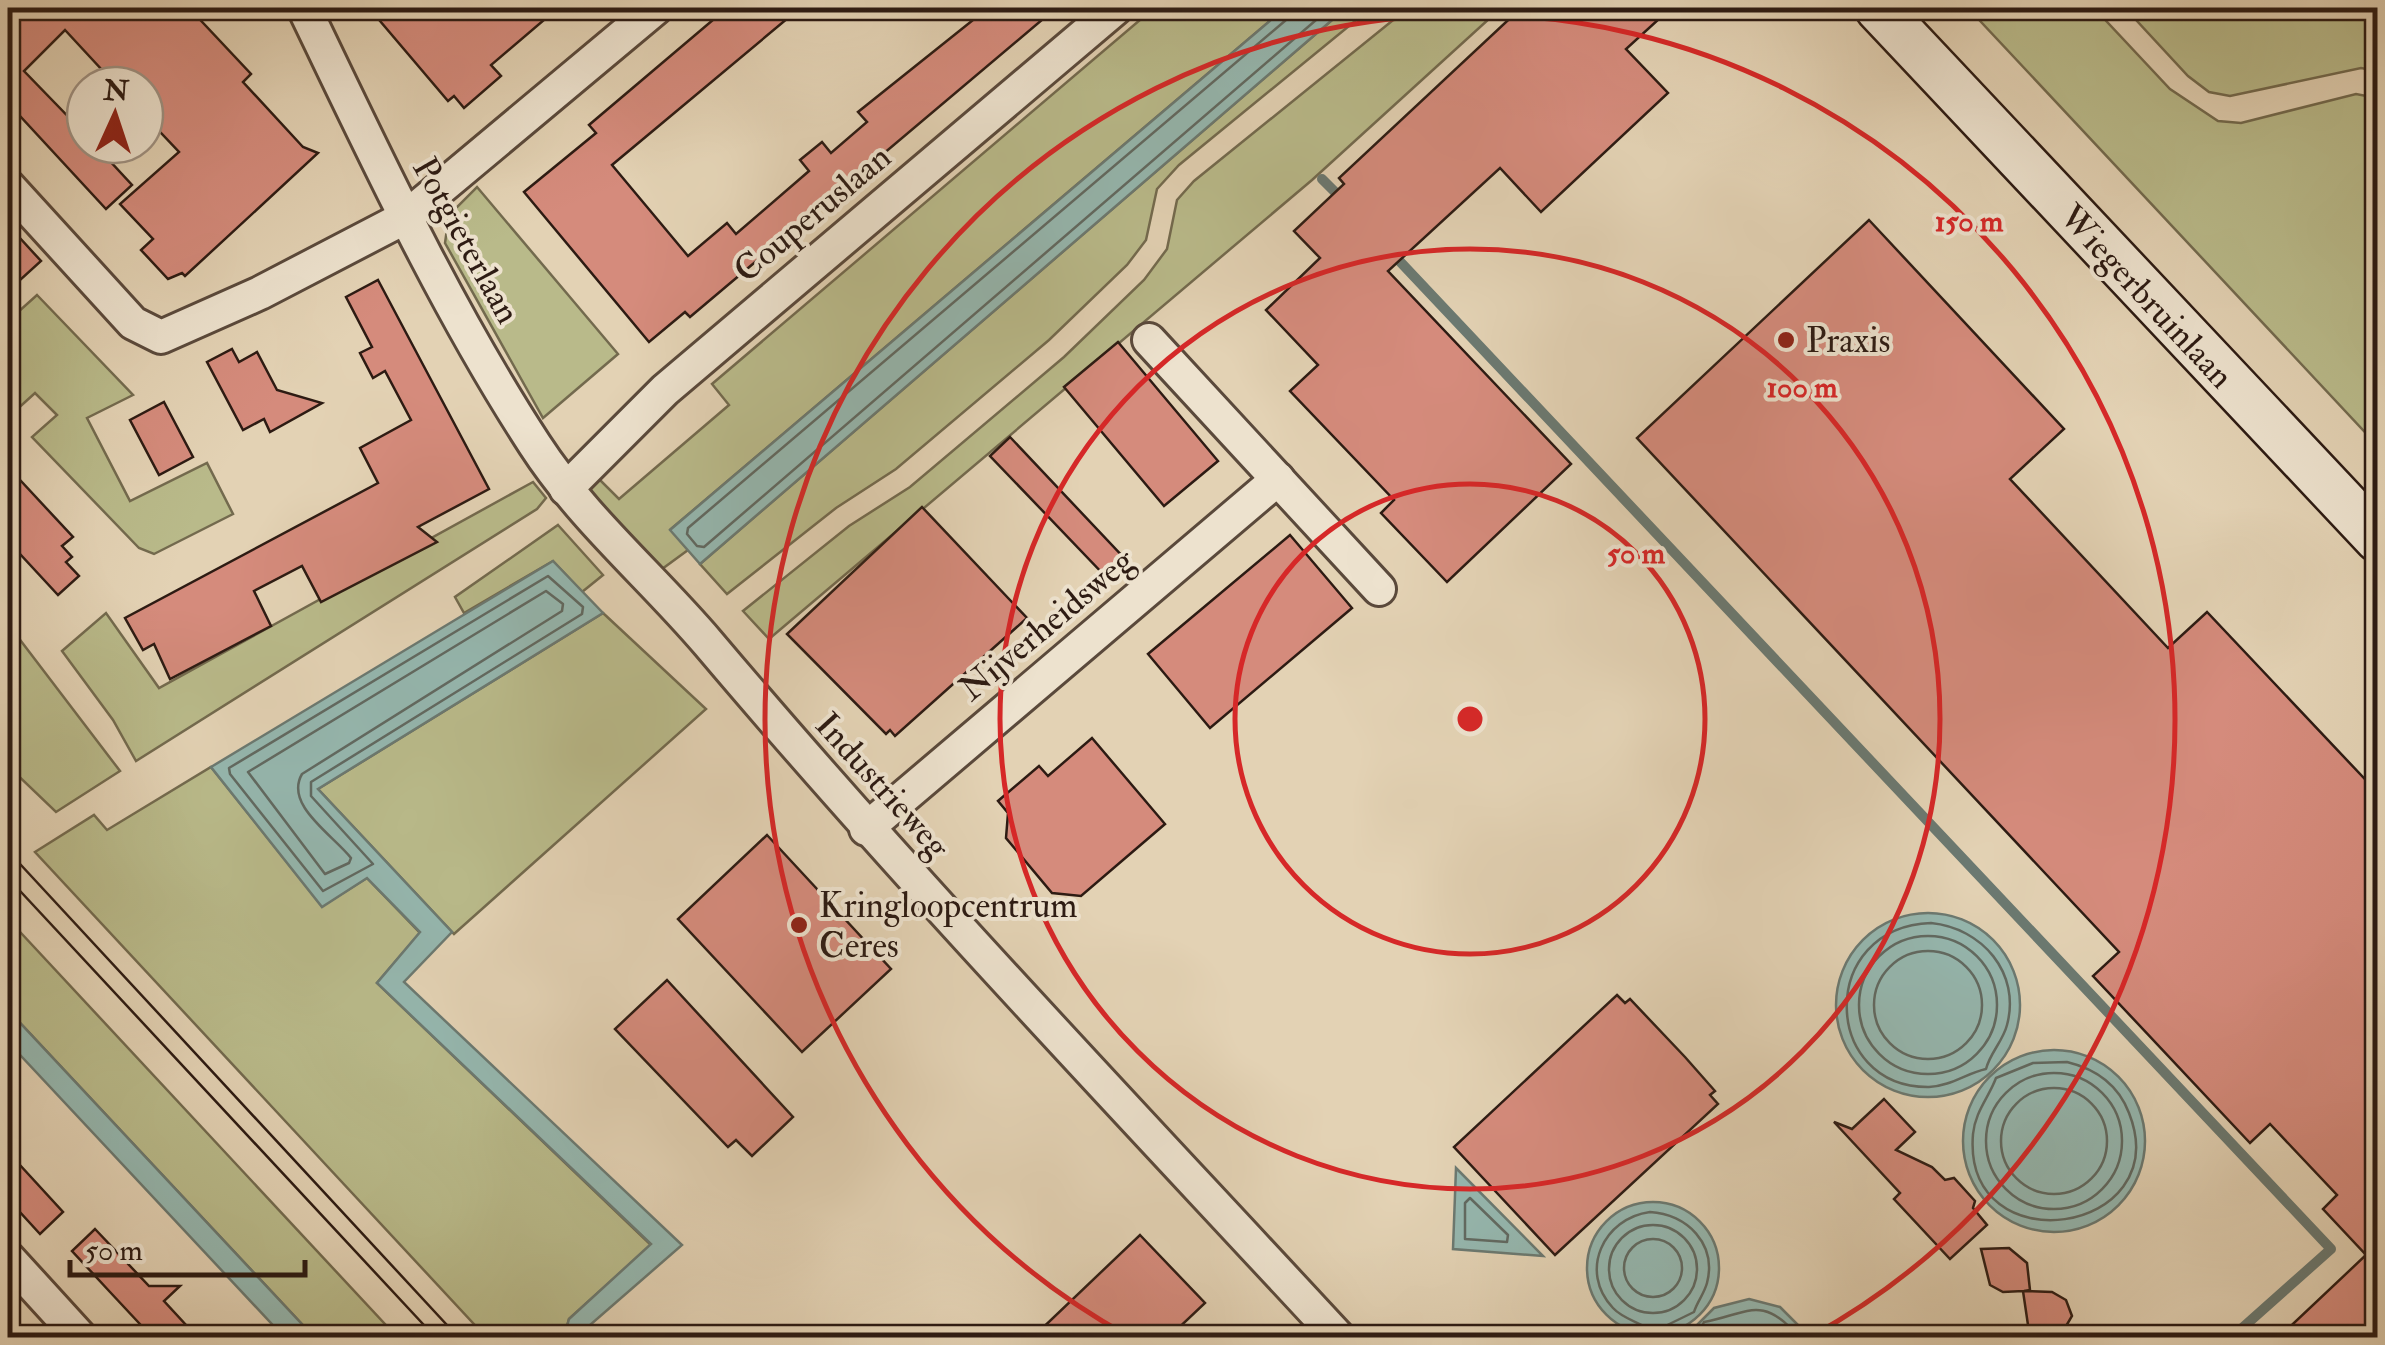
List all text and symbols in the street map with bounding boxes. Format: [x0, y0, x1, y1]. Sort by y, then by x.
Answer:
north arrow [65, 65, 165, 165]
text: N [102, 73, 131, 110]
street label: Couperuslaan [725, 135, 900, 292]
street label: Potgieterlaan [402, 150, 530, 331]
street label: Wiegerbruinlaan [2049, 195, 2243, 398]
text: 150 m [1935, 203, 2004, 240]
place label: Praxis [1806, 319, 1890, 363]
marker: Praxis [1775, 329, 1797, 351]
text: 100 m [1767, 369, 1838, 406]
text: 50 m [1607, 535, 1666, 572]
street label: Nijverheidsweg [950, 538, 1144, 711]
centre of rings [1452, 701, 1488, 737]
street label: Industrieweg [805, 704, 960, 868]
place label: Kringloopcentrum Ceres [819, 884, 1078, 968]
marker: Kringloopcentrum Ceres [788, 914, 810, 936]
scale bar [70, 1215, 305, 1277]
text: 50 m [85, 1232, 143, 1269]

